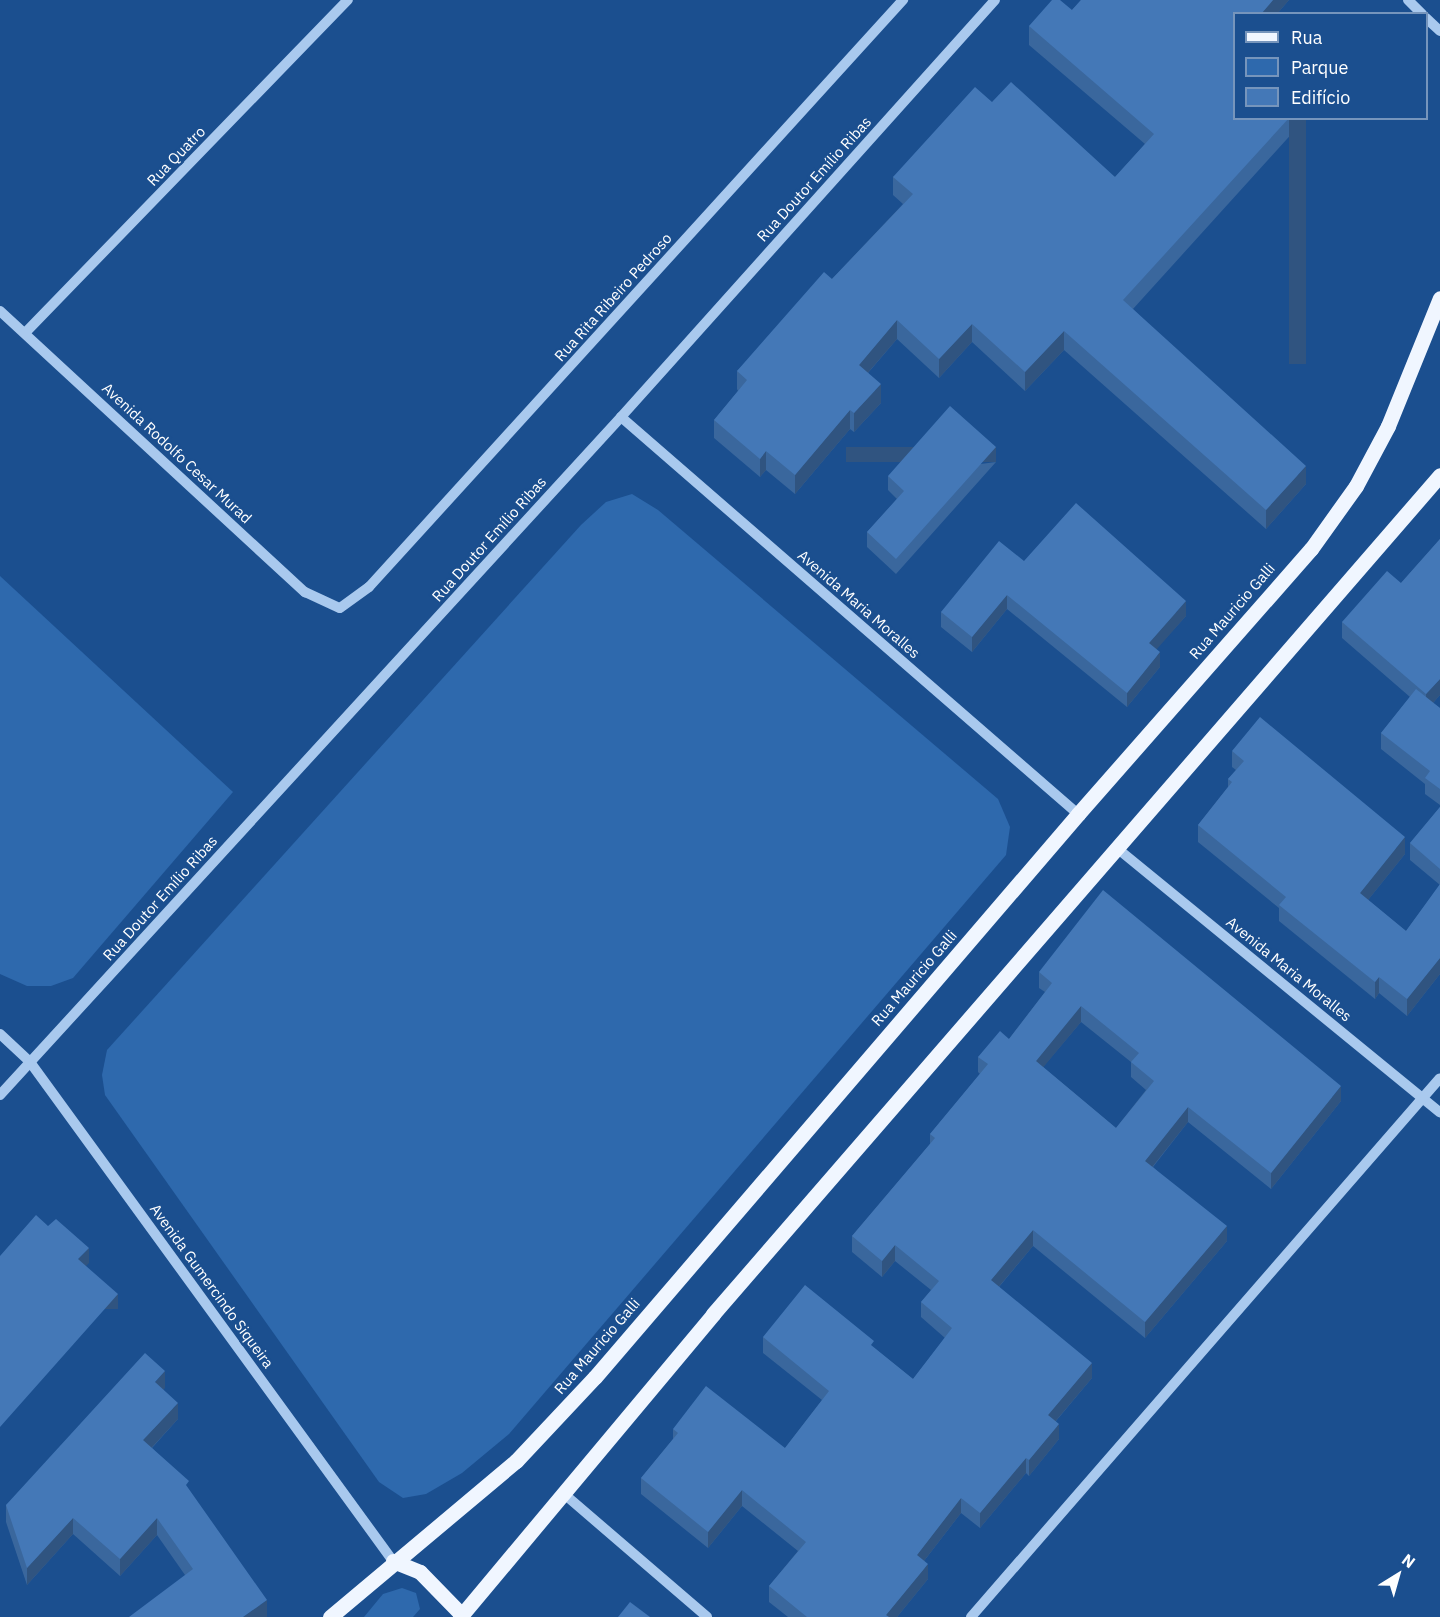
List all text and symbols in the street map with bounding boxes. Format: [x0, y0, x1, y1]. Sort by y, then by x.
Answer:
legend [1233, 12, 1428, 120]
text: Rua [1291, 26, 1322, 49]
text: Parque [1291, 56, 1348, 79]
text: Edifício [1291, 86, 1350, 109]
street label: Rua Doutor Emílio Ribas [753, 113, 875, 245]
street label: Rua Quatro [143, 122, 209, 190]
street label: Rua Rita Ribeiro Pedroso [551, 229, 675, 365]
street label: Avenida Rodolfo Cesar Murad [99, 379, 255, 527]
street label: Rua Doutor Emílio Ribas [428, 473, 550, 605]
street label: Avenida Maria Moralles [794, 546, 924, 662]
street label: Rua Mauricio Galli [1185, 559, 1279, 663]
street label: Rua Doutor Emílio Ribas [99, 832, 221, 964]
street label: Avenida Maria Moralles [1223, 913, 1355, 1025]
street label: Rua Mauricio Galli [867, 926, 961, 1030]
street label: Avenida Gumercindo Siqueira [146, 1200, 278, 1372]
street label: Rua Mauricio Galli [550, 1294, 644, 1398]
north arrow [1368, 1545, 1428, 1605]
text: N [1398, 1549, 1419, 1572]

